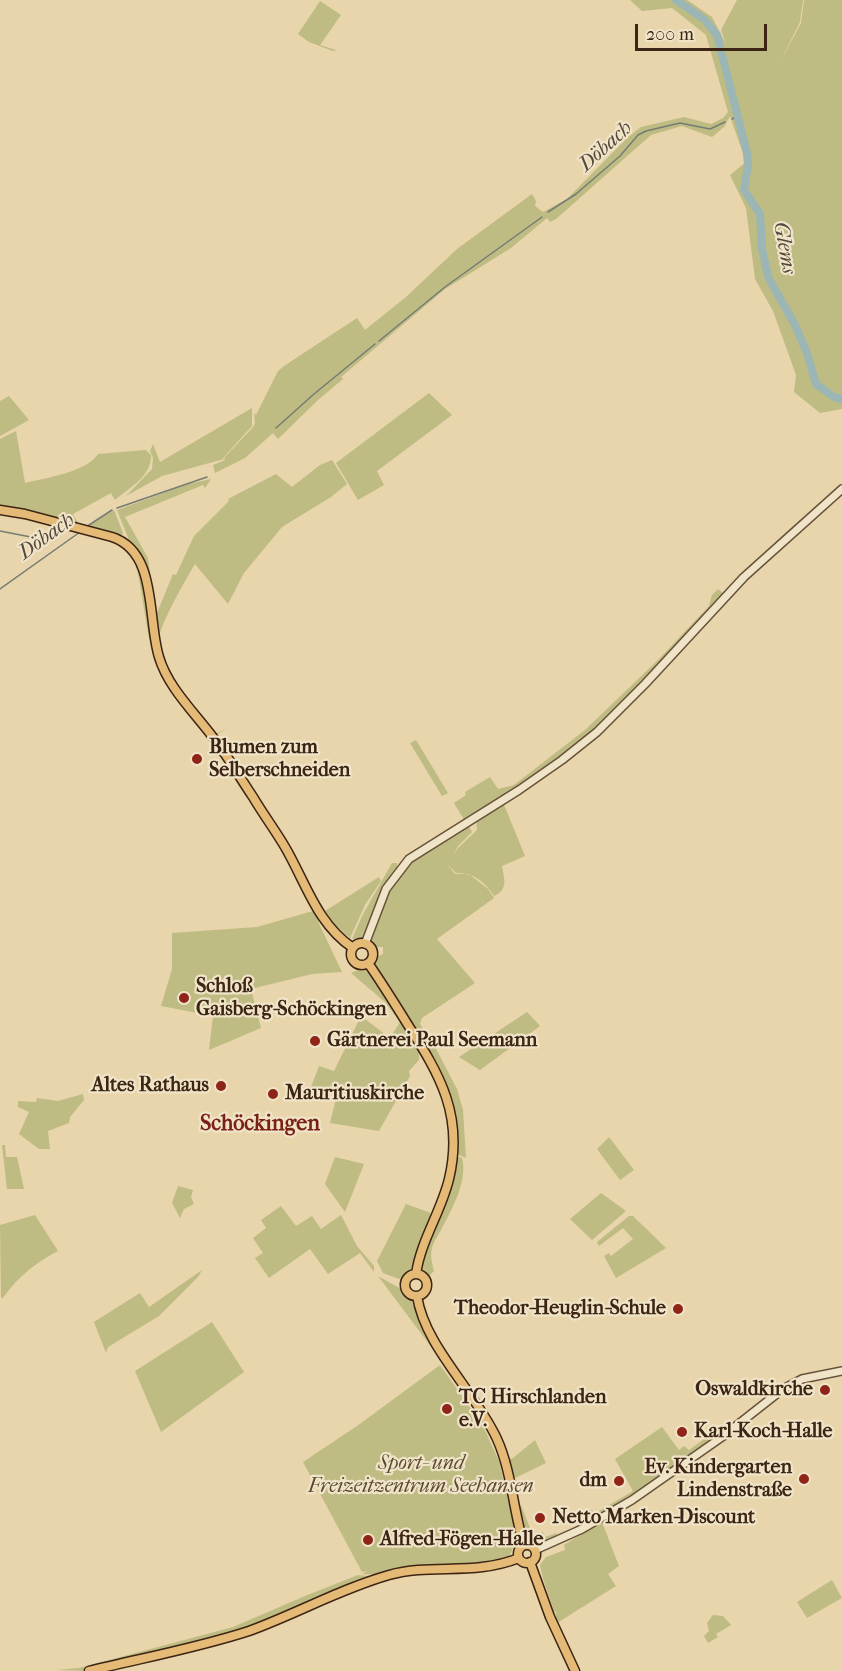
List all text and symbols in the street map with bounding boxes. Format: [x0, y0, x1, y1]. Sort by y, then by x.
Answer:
scale bar [638, 12, 770, 50]
text: 200 m [646, 24, 694, 45]
water label: Döbach [574, 116, 638, 178]
water label: Glems [767, 220, 801, 276]
water label: Döbach [14, 508, 80, 566]
place label: Blumen zum Selberschneiden [209, 736, 350, 783]
marker: Blumen zum Selberschneiden [190, 752, 204, 766]
place label: Schloß Gaisberg-Schöckingen [196, 975, 386, 1022]
marker: Schloß Gaisberg-Schöckingen [177, 991, 191, 1005]
place label: Gärtnerei Paul Seemann [327, 1029, 537, 1053]
marker: Gärtnerei Paul Seemann [308, 1034, 322, 1048]
place label: Altes Rathaus [92, 1074, 209, 1098]
marker: Altes Rathaus [214, 1079, 228, 1093]
place label: Mauritiuskirche [285, 1082, 424, 1106]
marker: Mauritiuskirche [266, 1087, 280, 1101]
district label: Schöckingen [200, 1112, 320, 1138]
place label: Theodor-Heuglin-Schule [454, 1297, 666, 1321]
marker: Theodor-Heuglin-Schule [671, 1302, 685, 1316]
place label: Oswaldkirche [695, 1378, 813, 1402]
marker: Oswaldkirche [818, 1383, 832, 1397]
place label: TC Hirschlanden e.V. [459, 1386, 607, 1433]
marker: TC Hirschlanden e.V. [440, 1402, 454, 1416]
place label: Karl-Koch-Halle [694, 1420, 832, 1444]
marker: Karl-Koch-Halle [675, 1425, 689, 1439]
park label: Sport- und Freizeitzentrum Seehansen [308, 1452, 534, 1499]
place label: Ev. Kindergarten Lindenstraße [644, 1456, 792, 1503]
place label: dm [579, 1469, 607, 1493]
marker: Ev. Kindergarten Lindenstraße [797, 1472, 811, 1486]
marker: dm [612, 1474, 626, 1488]
place label: Netto Marken-Discount [552, 1506, 755, 1530]
marker: Netto Marken-Discount [533, 1511, 547, 1525]
place label: Alfred-Fögen-Halle [380, 1528, 544, 1552]
marker: Alfred-Fögen-Halle [361, 1533, 375, 1547]

